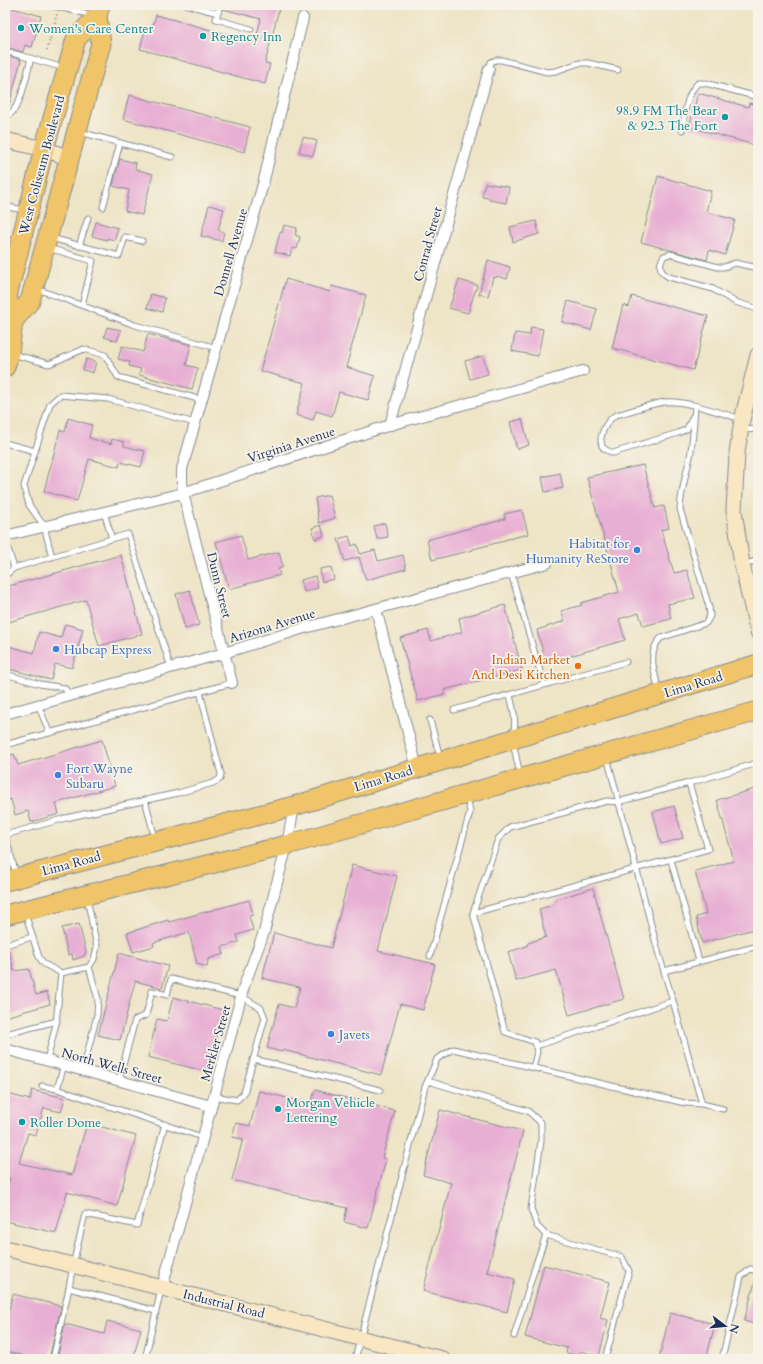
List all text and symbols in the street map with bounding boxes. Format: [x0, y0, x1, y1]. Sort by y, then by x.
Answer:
place label: Women's Care Center [28, 20, 153, 38]
marker: Women's Care Center [16, 23, 26, 33]
place label: Regency Inn [211, 28, 283, 46]
marker: Regency Inn [198, 31, 208, 41]
street label: West Coliseum Boulevard [14, 93, 69, 238]
place label: 98.9 FM The Bear & 92.3 The Fort [616, 102, 717, 135]
marker: 98.9 FM The Bear & 92.3 The Fort [720, 112, 730, 122]
street label: Conrad Street [409, 205, 447, 283]
street label: Donnell Avenue [210, 206, 252, 298]
street label: Virginia Avenue [245, 422, 338, 468]
place label: Habitat for Humanity ReStore [526, 535, 629, 568]
marker: Habitat for Humanity ReStore [632, 545, 642, 555]
street label: Dunn Street [202, 550, 236, 620]
street label: Arizona Avenue [227, 604, 318, 648]
place label: Hubcap Express [64, 641, 152, 659]
marker: Hubcap Express [51, 644, 61, 654]
place label: Indian Market And Desi Kitchen [471, 651, 571, 684]
marker: Indian Market And Desi Kitchen [573, 661, 583, 671]
street label: Lima Road [662, 668, 725, 702]
place label: Fort Wayne Subaru [66, 760, 133, 793]
street label: Lima Road [352, 762, 415, 796]
marker: Fort Wayne Subaru [53, 770, 63, 780]
street label: Lima Road [40, 847, 103, 880]
street label: Merkler Street [196, 1003, 235, 1084]
place label: Javets [337, 1026, 370, 1044]
marker: Javets [326, 1029, 336, 1039]
street label: North Wells Street [59, 1044, 164, 1088]
place label: Morgan Vehicle Lettering [286, 1094, 375, 1127]
marker: Morgan Vehicle Lettering [273, 1104, 283, 1114]
place label: Roller Dome [30, 1114, 101, 1132]
marker: Roller Dome [17, 1117, 27, 1127]
street label: Industrial Road [181, 1285, 267, 1323]
north arrow [705, 1306, 745, 1346]
text: N [725, 1322, 743, 1336]

